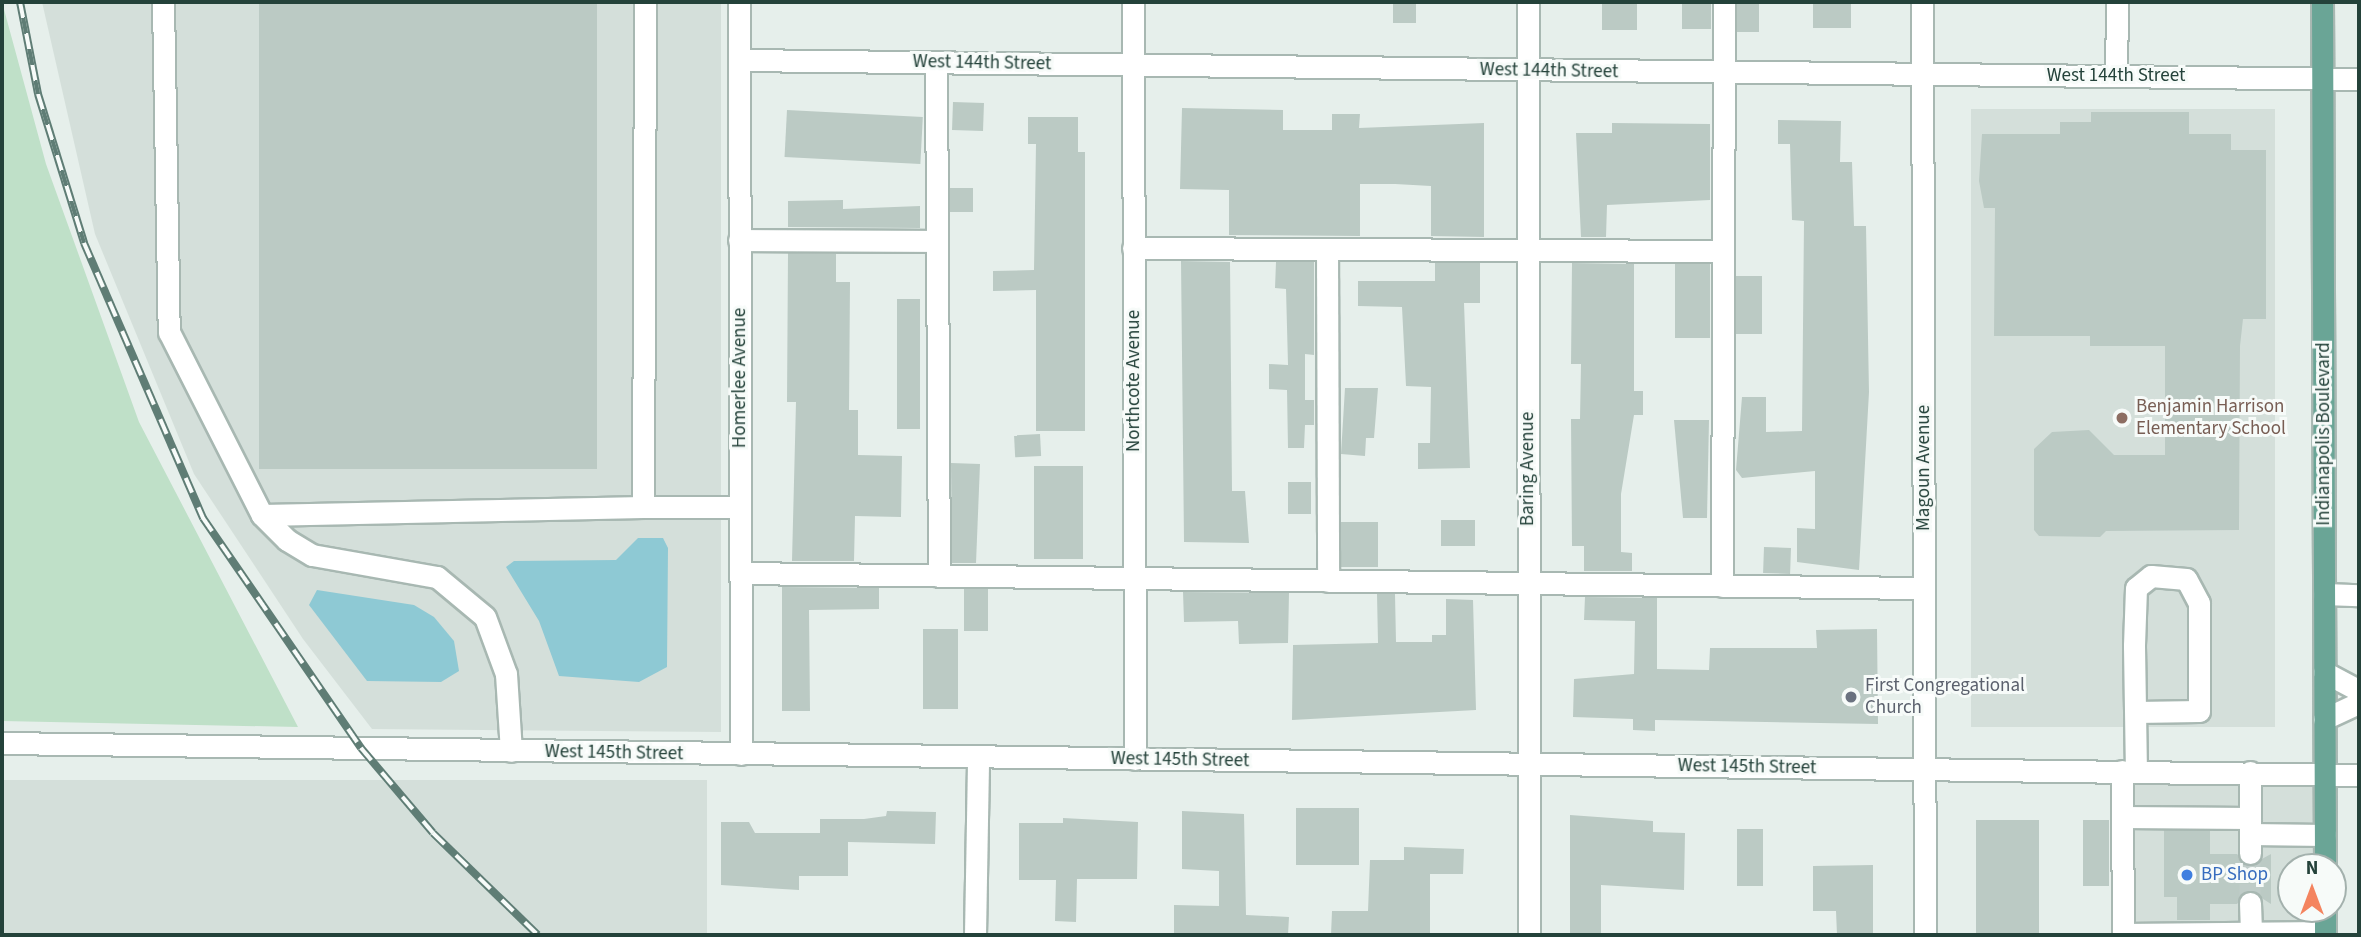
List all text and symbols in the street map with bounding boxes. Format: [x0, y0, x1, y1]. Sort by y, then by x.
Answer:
street label: West 144th Street [912, 50, 1052, 76]
street label: West 144th Street [1479, 58, 1619, 84]
street label: West 144th Street [2047, 65, 2185, 87]
street label: Homerlee Avenue [729, 308, 751, 448]
street label: Northcote Avenue [1123, 310, 1145, 452]
street label: Indianapolis Boulevard [2313, 342, 2335, 526]
place label: Benjamin Harrison Elementary School [2136, 396, 2286, 440]
street label: Magoun Avenue [1913, 405, 1935, 531]
marker: Benjamin Harrison Elementary School [2114, 410, 2130, 426]
street label: Baring Avenue [1517, 412, 1539, 526]
place label: First Congregational Church [1865, 675, 2025, 719]
marker: First Congregational Church [1843, 689, 1859, 705]
street label: West 145th Street [544, 740, 684, 766]
street label: West 145th Street [1110, 747, 1250, 773]
street label: West 145th Street [1677, 754, 1817, 780]
north arrow [2277, 853, 2347, 923]
text: N [2306, 855, 2318, 882]
place label: BP Shop [2201, 864, 2268, 886]
marker: BP Shop [2179, 867, 2195, 883]

